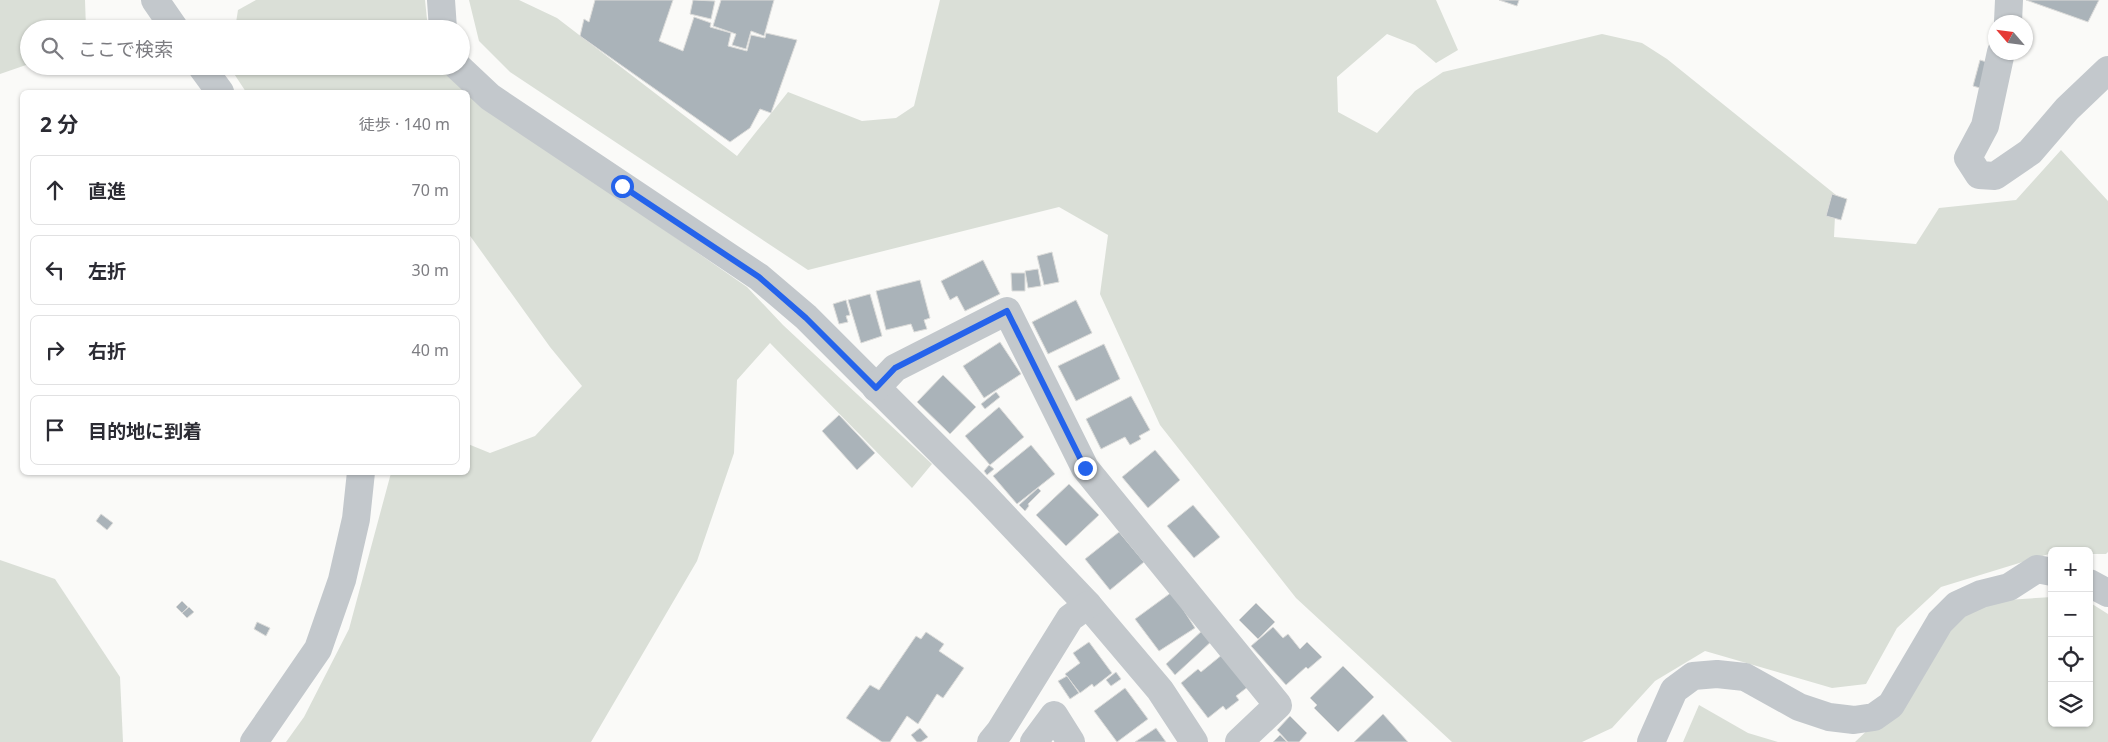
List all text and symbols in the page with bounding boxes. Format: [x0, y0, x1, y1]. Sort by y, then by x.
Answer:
north arrow [1988, 15, 2033, 60]
search box [20, 20, 470, 75]
icon: search [38, 34, 66, 62]
text: ここで検索 [78, 36, 173, 62]
text: 2 分 [40, 110, 78, 138]
text: 徒歩 · 140 m [359, 113, 450, 135]
route start [611, 175, 634, 198]
icon: ahead [41, 176, 69, 204]
text: 直進 [88, 178, 126, 204]
text: 70 m [412, 179, 449, 201]
icon: left [41, 256, 69, 284]
text: 左折 [88, 258, 126, 284]
text: 30 m [412, 259, 449, 281]
icon: right [41, 336, 69, 364]
text: 右折 [88, 338, 126, 364]
text: 40 m [412, 339, 449, 361]
icon: arrive [41, 416, 69, 444]
text: 目的地に到着 [88, 418, 202, 444]
route end [1074, 457, 1097, 480]
map controls [2048, 547, 2093, 727]
button: + [2048, 547, 2093, 592]
button: − [2048, 592, 2093, 637]
button: locate [2048, 637, 2093, 682]
button: layers [2048, 682, 2093, 727]

